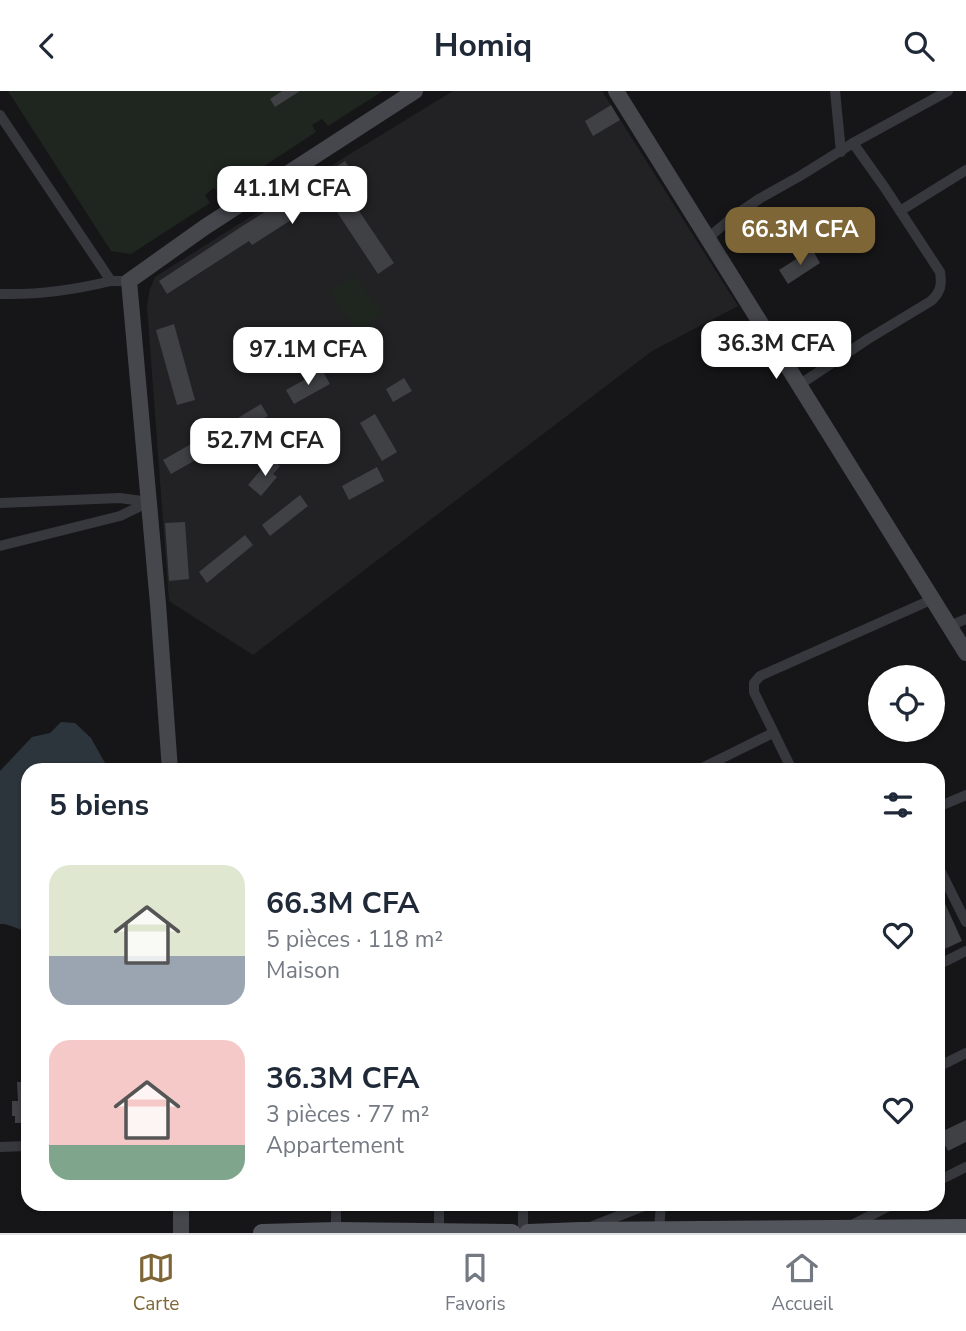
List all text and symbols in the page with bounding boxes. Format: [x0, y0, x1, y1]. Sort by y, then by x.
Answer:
text: Homiq [434, 24, 532, 67]
icon: back [28, 27, 66, 65]
icon: search [900, 27, 938, 65]
pin: 41.1M CFA [212, 167, 372, 226]
text: 41.1M CFA [233, 173, 351, 204]
pin: 66.3M CFA [720, 207, 880, 267]
text: 66.3M CFA [741, 214, 859, 245]
pin: 36.3M CFA [696, 321, 856, 381]
pin: 97.1M CFA [228, 327, 388, 387]
text: 36.3M CFA [717, 328, 835, 359]
text: 97.1M CFA [249, 334, 367, 365]
pin: 52.7M CFA [185, 419, 345, 478]
text: 52.7M CFA [206, 425, 324, 456]
map controls [868, 665, 945, 742]
button: locate [868, 665, 945, 742]
text: 5 biens [49, 785, 149, 826]
icon: filters [879, 786, 917, 824]
text: 66.3M CFA [266, 883, 419, 924]
icon: home [105, 893, 189, 977]
icon: heart [879, 916, 917, 954]
text: 5 pièces · 118 m² [266, 924, 443, 955]
text: Maison [266, 955, 340, 986]
text: 36.3M CFA [266, 1058, 419, 1099]
icon: home [105, 1068, 189, 1152]
icon: heart [879, 1091, 917, 1129]
text: 3 pièces · 77 m² [266, 1099, 429, 1130]
text: Appartement [266, 1130, 404, 1161]
tab: Carte [133, 1249, 179, 1317]
tab: Favoris [445, 1249, 506, 1317]
tab: Accueil [771, 1249, 833, 1317]

